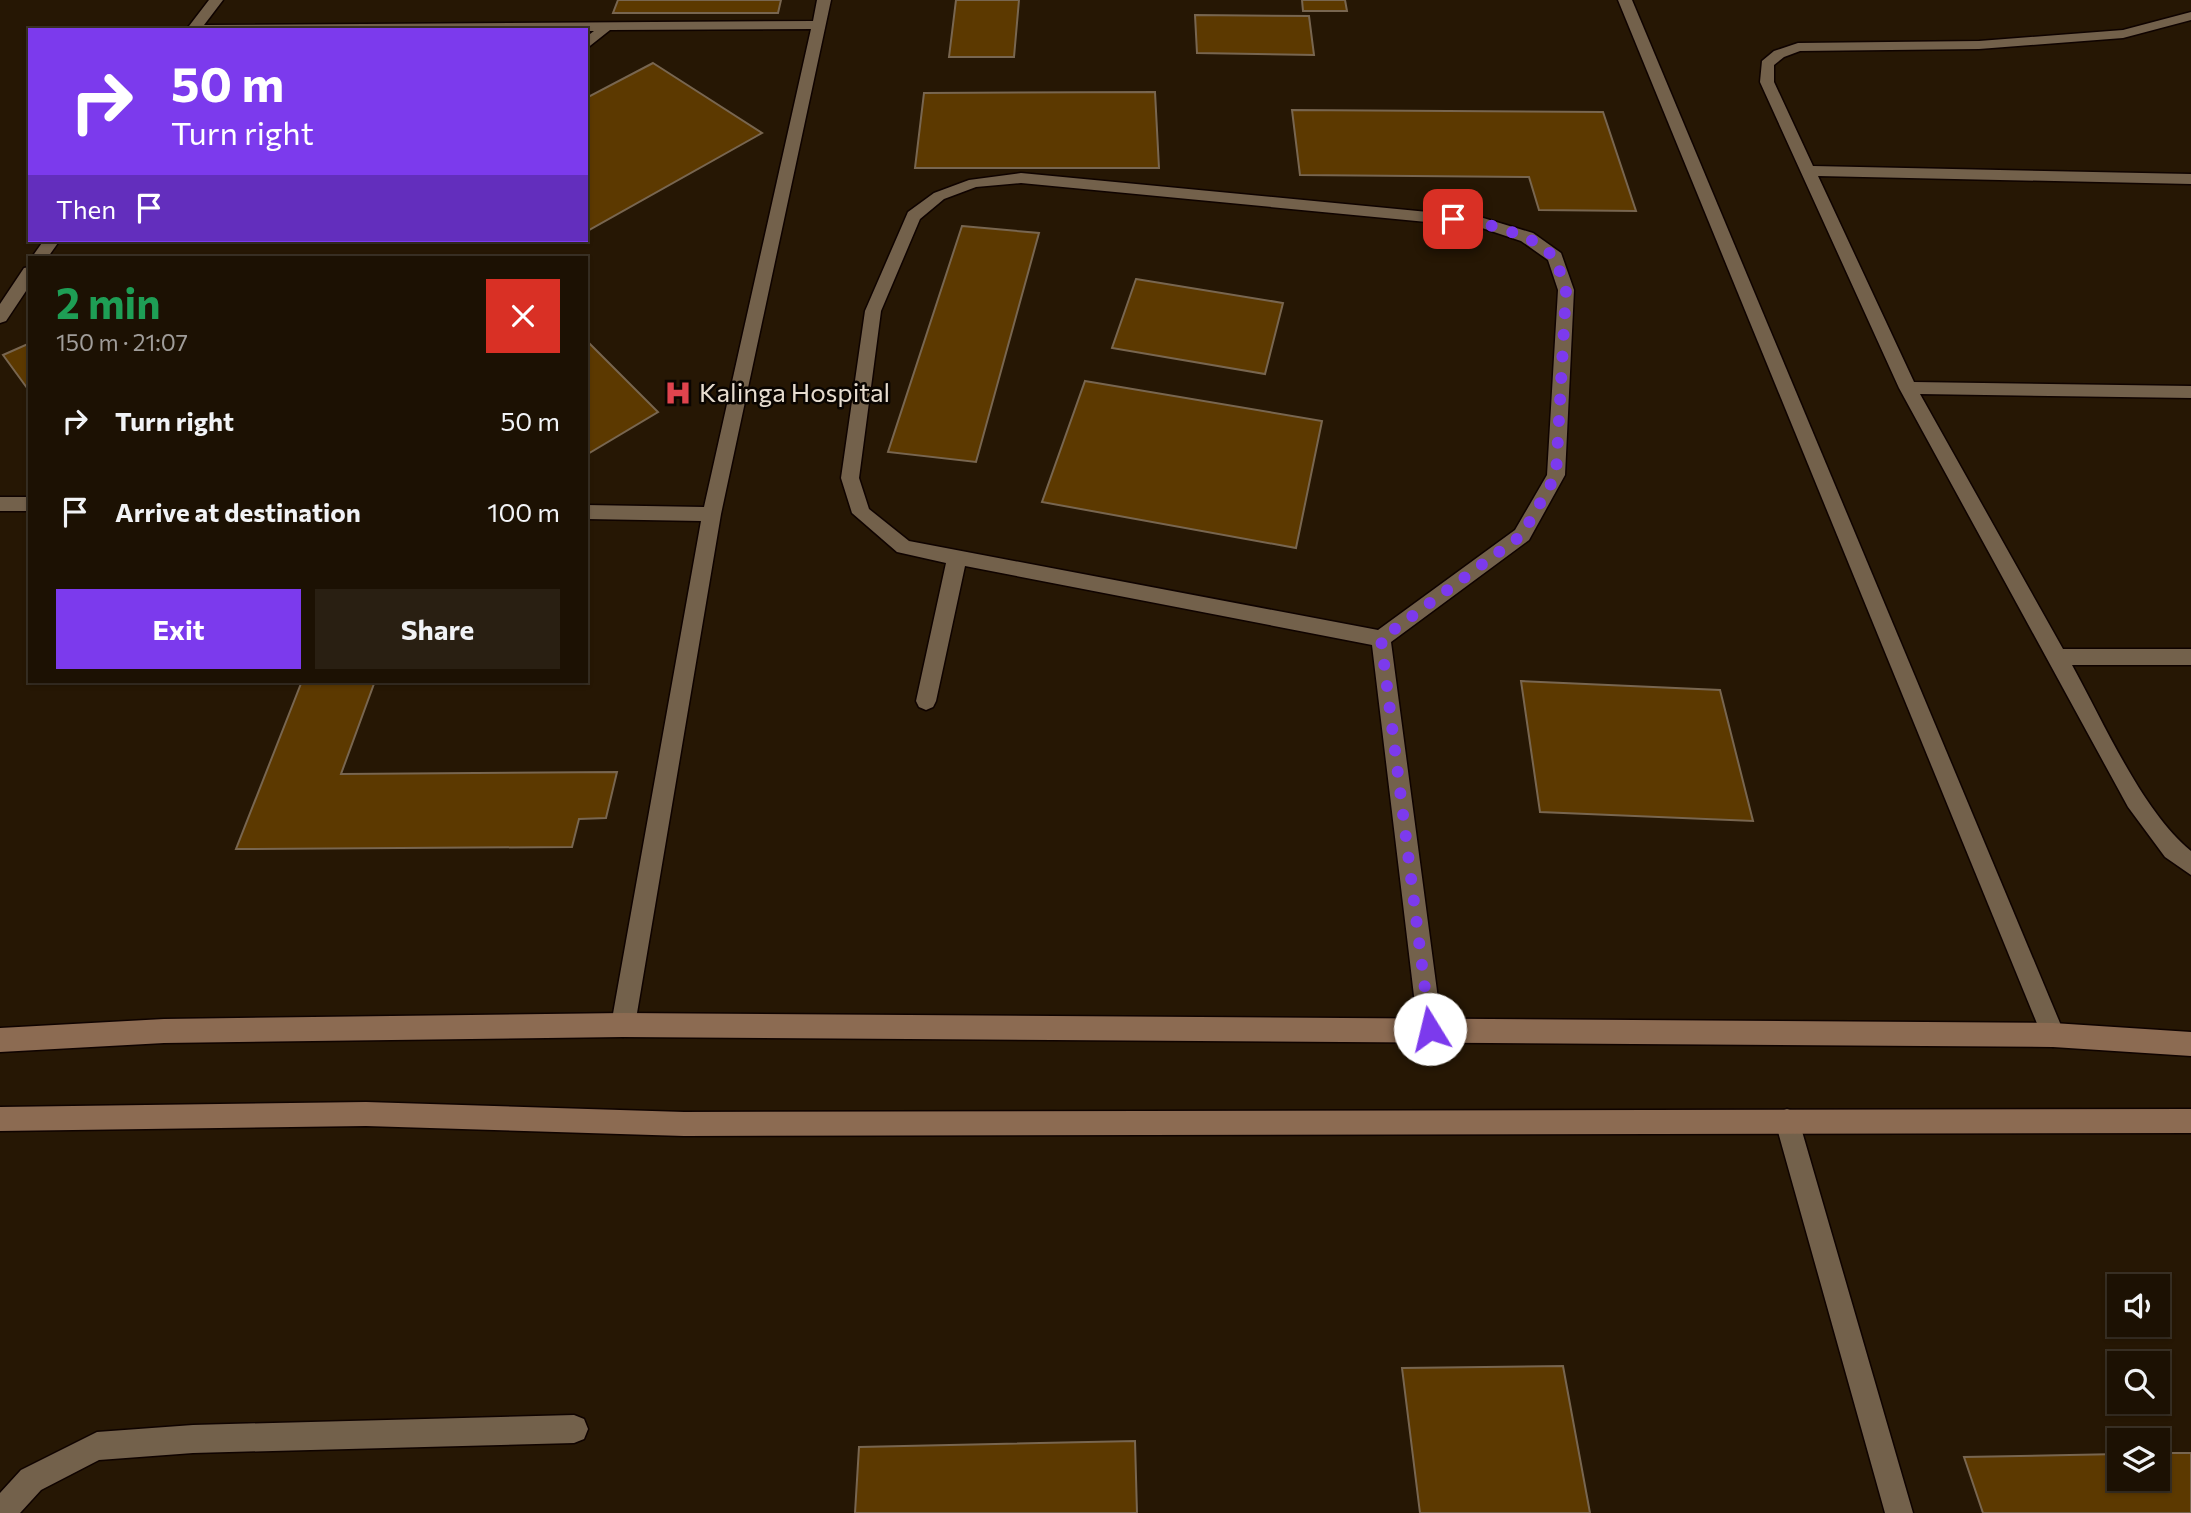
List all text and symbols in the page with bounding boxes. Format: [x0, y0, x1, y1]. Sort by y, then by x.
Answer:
text: 50 m [171, 52, 284, 112]
icon: right [56, 56, 147, 147]
text: Turn right [171, 112, 314, 152]
icon: arrive [130, 189, 168, 227]
pin [1423, 189, 1483, 249]
text: Then [56, 193, 116, 224]
icon: arrive [1434, 200, 1472, 238]
text: 2 min [56, 276, 161, 328]
button: close [486, 279, 560, 353]
text: 150 m · 21:07 [56, 328, 188, 356]
place label: Kalinga Hospital [699, 376, 890, 407]
hospital icon: Kalinga Hospital [663, 378, 693, 408]
icon: right [56, 402, 94, 440]
text: Turn right [115, 405, 234, 436]
text: 50 m [500, 405, 560, 436]
icon: arrive [56, 493, 94, 531]
text: Arrive at destination [115, 496, 361, 527]
text: 100 m [487, 496, 560, 527]
button: Exit [56, 589, 301, 669]
button: Share [315, 589, 560, 669]
position arrow [1393, 992, 1467, 1066]
map controls [2107, 1274, 2170, 1491]
button: sound [2107, 1274, 2170, 1337]
button: search [2107, 1351, 2170, 1414]
button: layers [2107, 1428, 2170, 1491]

